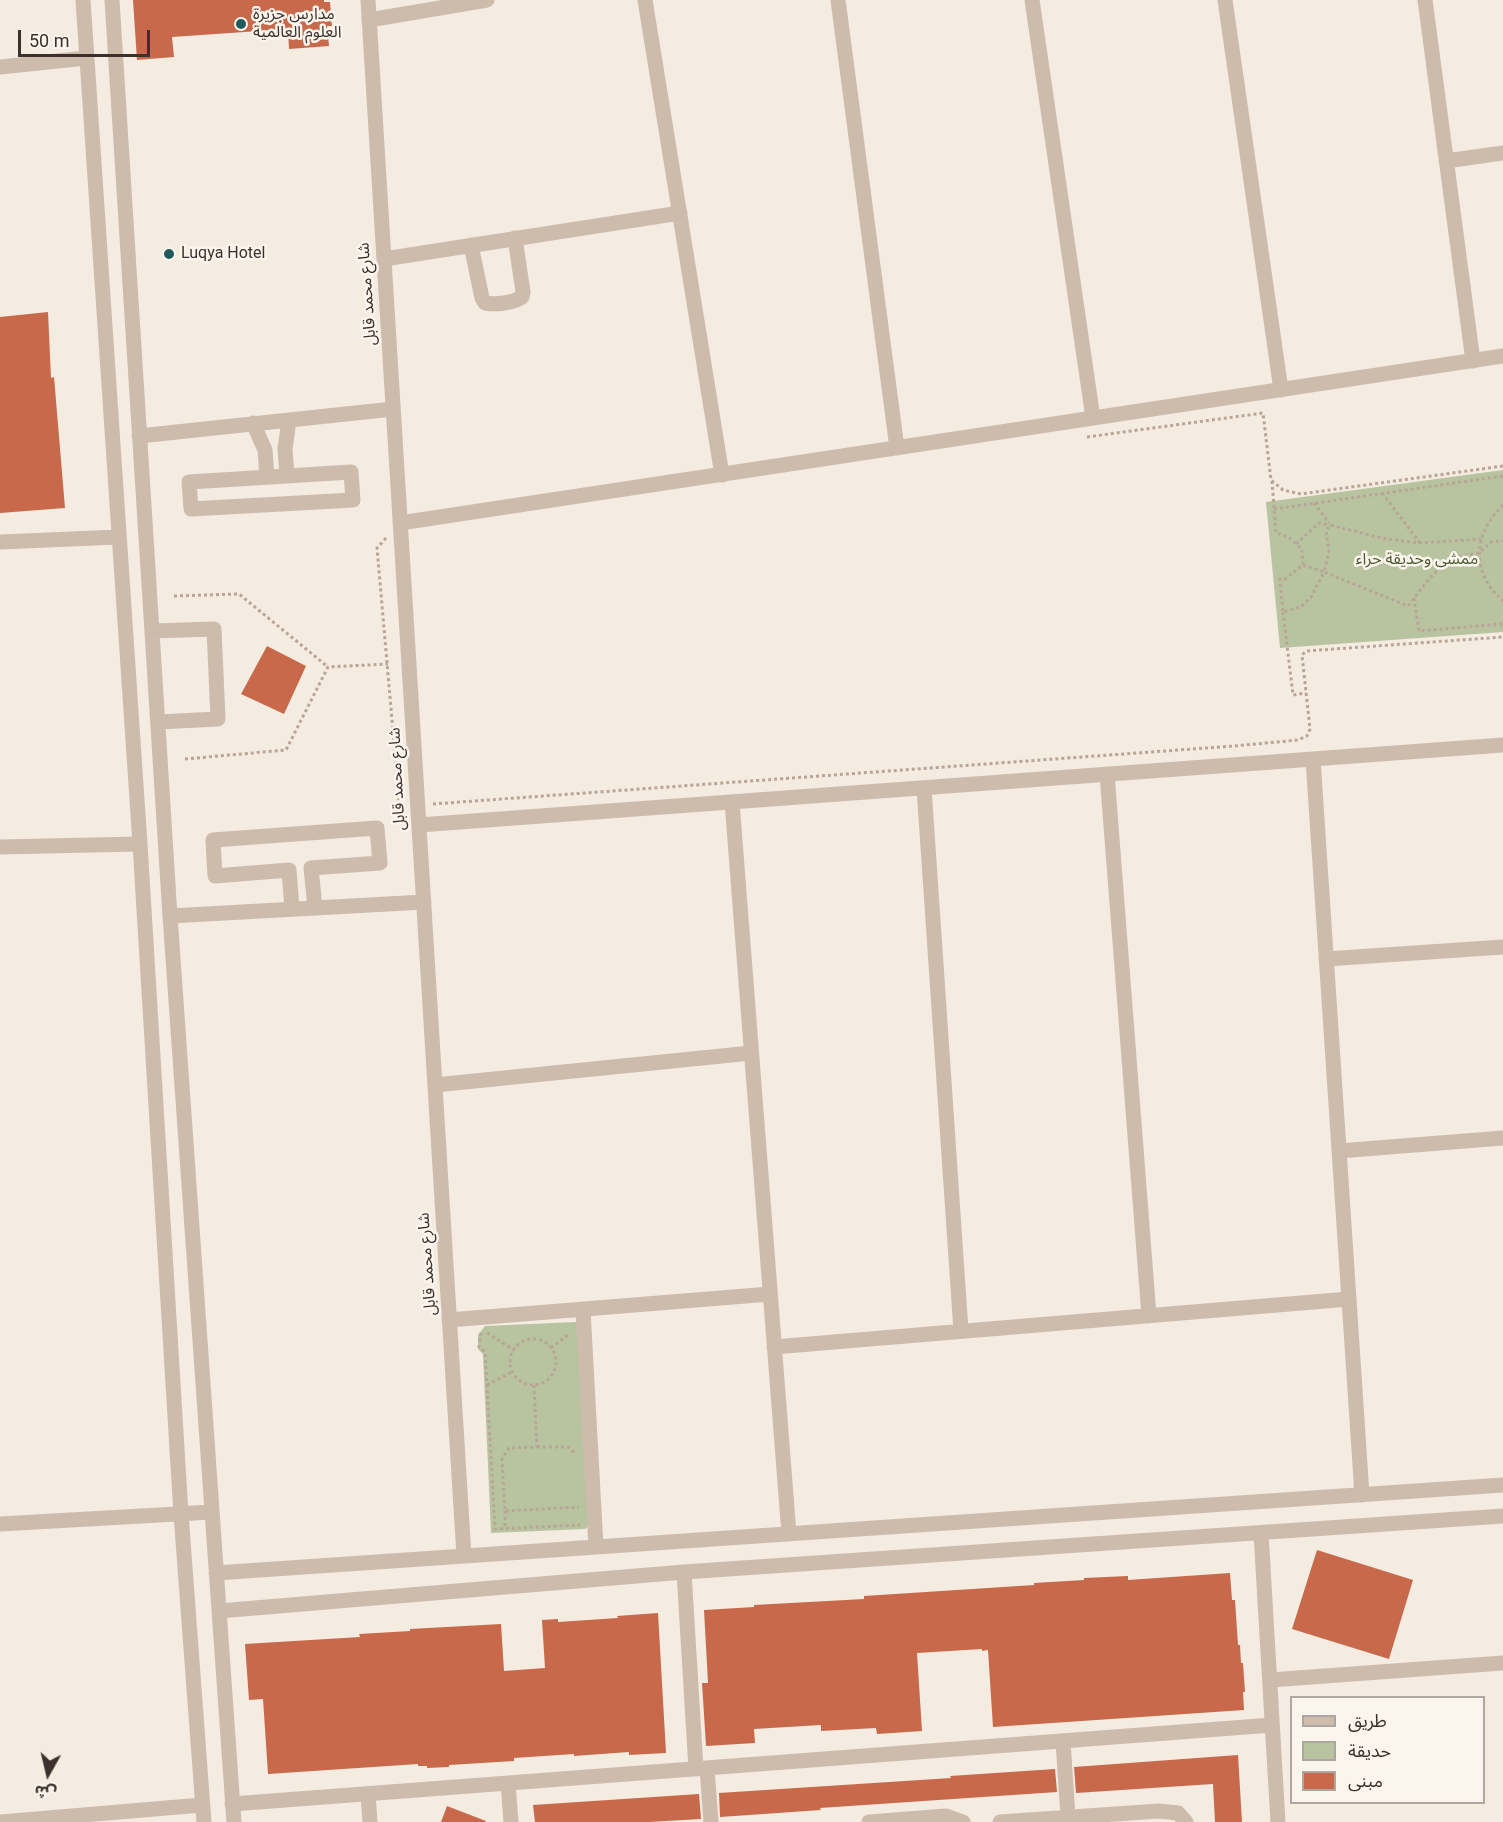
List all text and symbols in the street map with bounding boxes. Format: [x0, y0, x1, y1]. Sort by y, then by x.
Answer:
place label: مدارس جزيرة العلوم العالمية [253, 5, 341, 43]
marker: مدارس جزيرة العلوم العالمية [234, 17, 248, 31]
scale bar [21, 18, 153, 56]
text: 50 m [29, 30, 69, 51]
street label: شارع محمد قابل [355, 242, 381, 346]
place label: Luqya Hotel [181, 244, 265, 264]
marker: Luqya Hotel [162, 247, 176, 261]
park label: ممشى وحديقة حراء [1356, 550, 1478, 570]
street label: شارع محمد قابل [386, 727, 410, 831]
street label: شارع محمد قابل [415, 1212, 441, 1316]
legend [1290, 1696, 1485, 1804]
text: طريق [1348, 1710, 1387, 1731]
text: حديقة [1348, 1740, 1391, 1761]
north arrow [18, 1744, 78, 1804]
text: مبنى [1348, 1770, 1383, 1791]
text: ش [33, 1781, 58, 1803]

